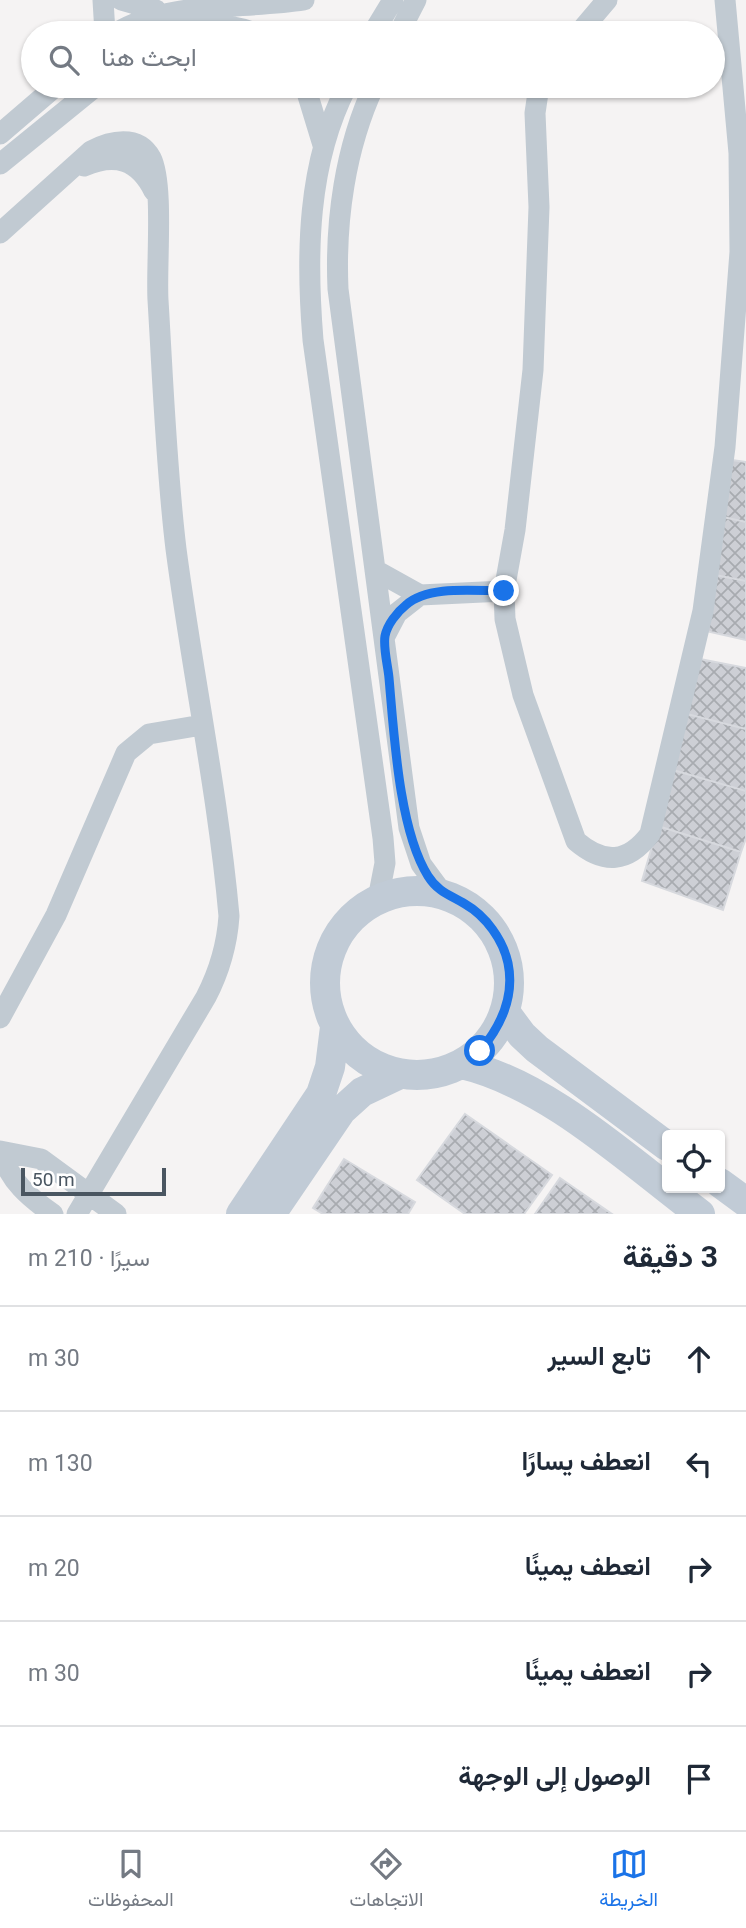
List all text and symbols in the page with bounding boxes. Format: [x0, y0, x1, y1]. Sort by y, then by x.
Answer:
search box [21, 21, 725, 98]
icon: search [45, 41, 83, 79]
text: ابحث هنا [101, 42, 197, 72]
route end [488, 575, 519, 606]
route start [464, 1035, 495, 1066]
map controls [662, 1130, 725, 1193]
button: locate [662, 1130, 725, 1193]
scale bar [21, 1165, 166, 1197]
text: 50 m [32, 1168, 75, 1191]
text: 3 دقيقة [623, 1239, 718, 1274]
text: سيرًا · 210 m [28, 1245, 150, 1272]
icon: ahead [680, 1340, 718, 1378]
text: تابع السير [548, 1341, 651, 1371]
text: 30 m [28, 1345, 80, 1372]
icon: left [680, 1445, 718, 1483]
text: انعطف يسارًا [521, 1446, 651, 1476]
text: 130 m [28, 1450, 93, 1477]
icon: right [680, 1550, 718, 1588]
text: انعطف يمينًا [525, 1551, 651, 1581]
text: 20 m [28, 1555, 80, 1582]
icon: right [680, 1655, 718, 1693]
text: انعطف يمينًا [525, 1656, 651, 1686]
text: 30 m [28, 1660, 80, 1687]
icon: arrive [680, 1760, 718, 1798]
text: الوصول إلى الوجهة [458, 1761, 651, 1791]
tab: المحفوظات [88, 1845, 174, 1916]
tab: الاتجاهات [350, 1845, 423, 1916]
tab: الخريطة [599, 1845, 658, 1916]

